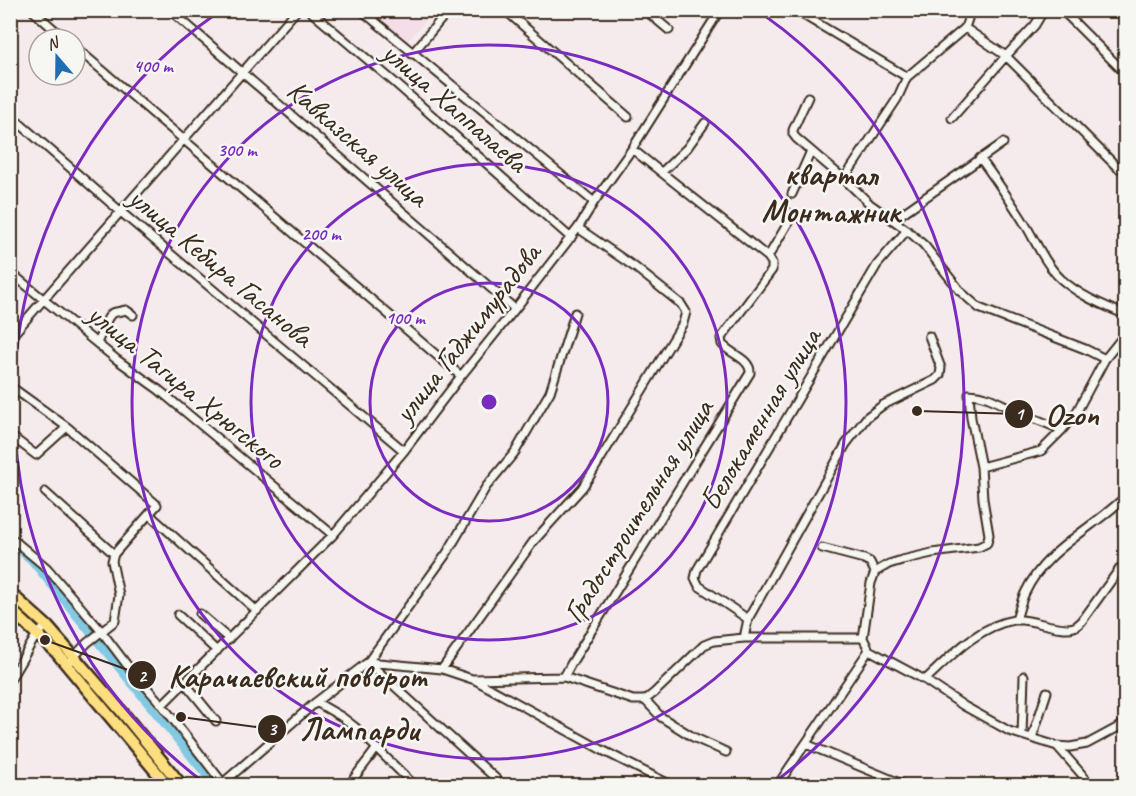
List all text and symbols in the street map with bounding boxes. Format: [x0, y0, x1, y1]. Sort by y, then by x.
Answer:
north arrow [27, 27, 87, 87]
text: N [44, 32, 63, 55]
street label: улица Хаппалаева [373, 32, 537, 182]
text: 400 m [134, 55, 174, 77]
street label: Кавказская улица [279, 71, 438, 216]
text: 300 m [218, 139, 258, 161]
district label: квартал Монтажник [762, 154, 903, 232]
street label: улица Кебира Гасанова [119, 177, 323, 356]
text: 200 m [302, 223, 342, 245]
street label: улица Гаджимурадова [384, 233, 551, 432]
street label: улица Тагира Хрюгского [78, 294, 293, 478]
text: 100 m [386, 307, 426, 329]
street label: Белокаменная улица [691, 319, 831, 517]
callout: Ozon [1004, 389, 1111, 439]
street label: Градостроительная улица [554, 391, 723, 630]
centre of rings [479, 392, 499, 412]
text: Ozon [1045, 394, 1100, 435]
text: 1 [1015, 403, 1025, 425]
callout: Карачаевский поворот [127, 650, 438, 700]
text: Карачаевский поворот [168, 656, 429, 697]
text: 2 [138, 665, 148, 687]
callout: Лампарди [257, 704, 431, 754]
text: Лампарди [299, 709, 421, 750]
text: 3 [268, 718, 278, 740]

